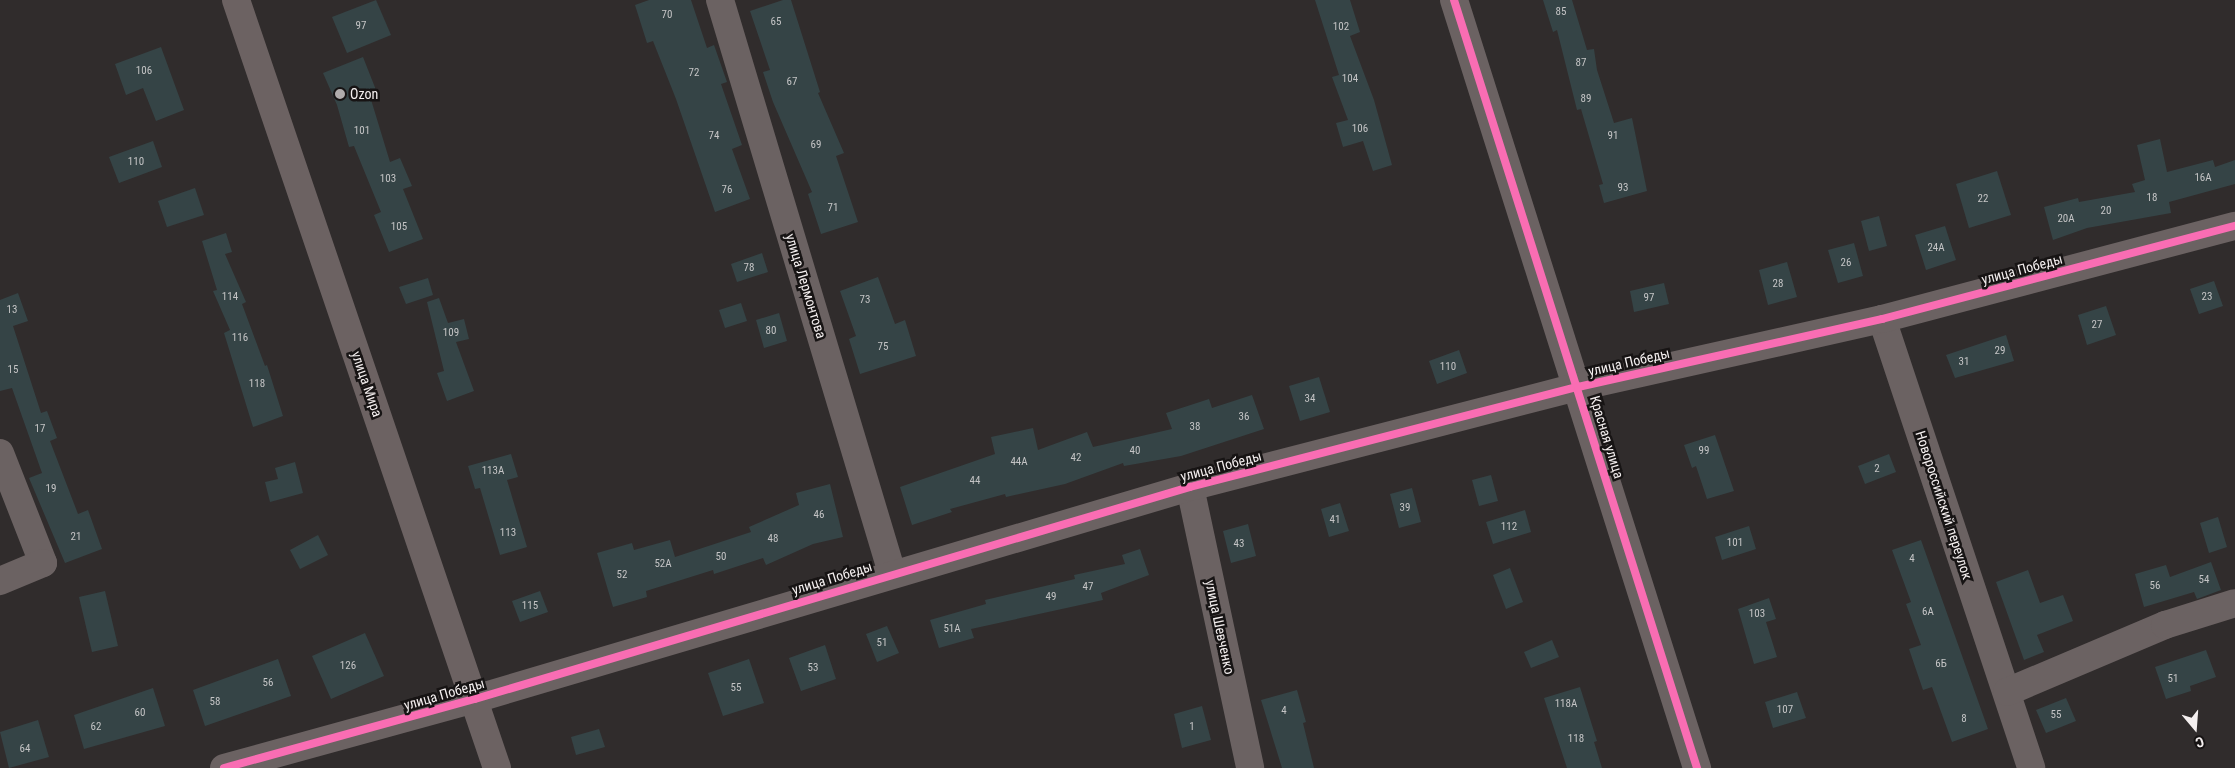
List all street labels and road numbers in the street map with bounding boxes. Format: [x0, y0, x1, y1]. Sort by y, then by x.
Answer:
street label: улица Лермонтова [782, 232, 830, 340]
street label: улица Победы [1980, 250, 2064, 288]
street label: улица Победы [1587, 344, 1671, 380]
street label: улица Мира [348, 349, 386, 419]
street label: Красная улица [1586, 394, 1628, 480]
street label: Новороссийский переулок [1912, 429, 1976, 581]
street label: улица Победы [1179, 447, 1263, 485]
street label: улица Победы [790, 558, 874, 598]
street label: улица Шевченко [1202, 578, 1238, 676]
street label: улица Победы [402, 674, 486, 714]

